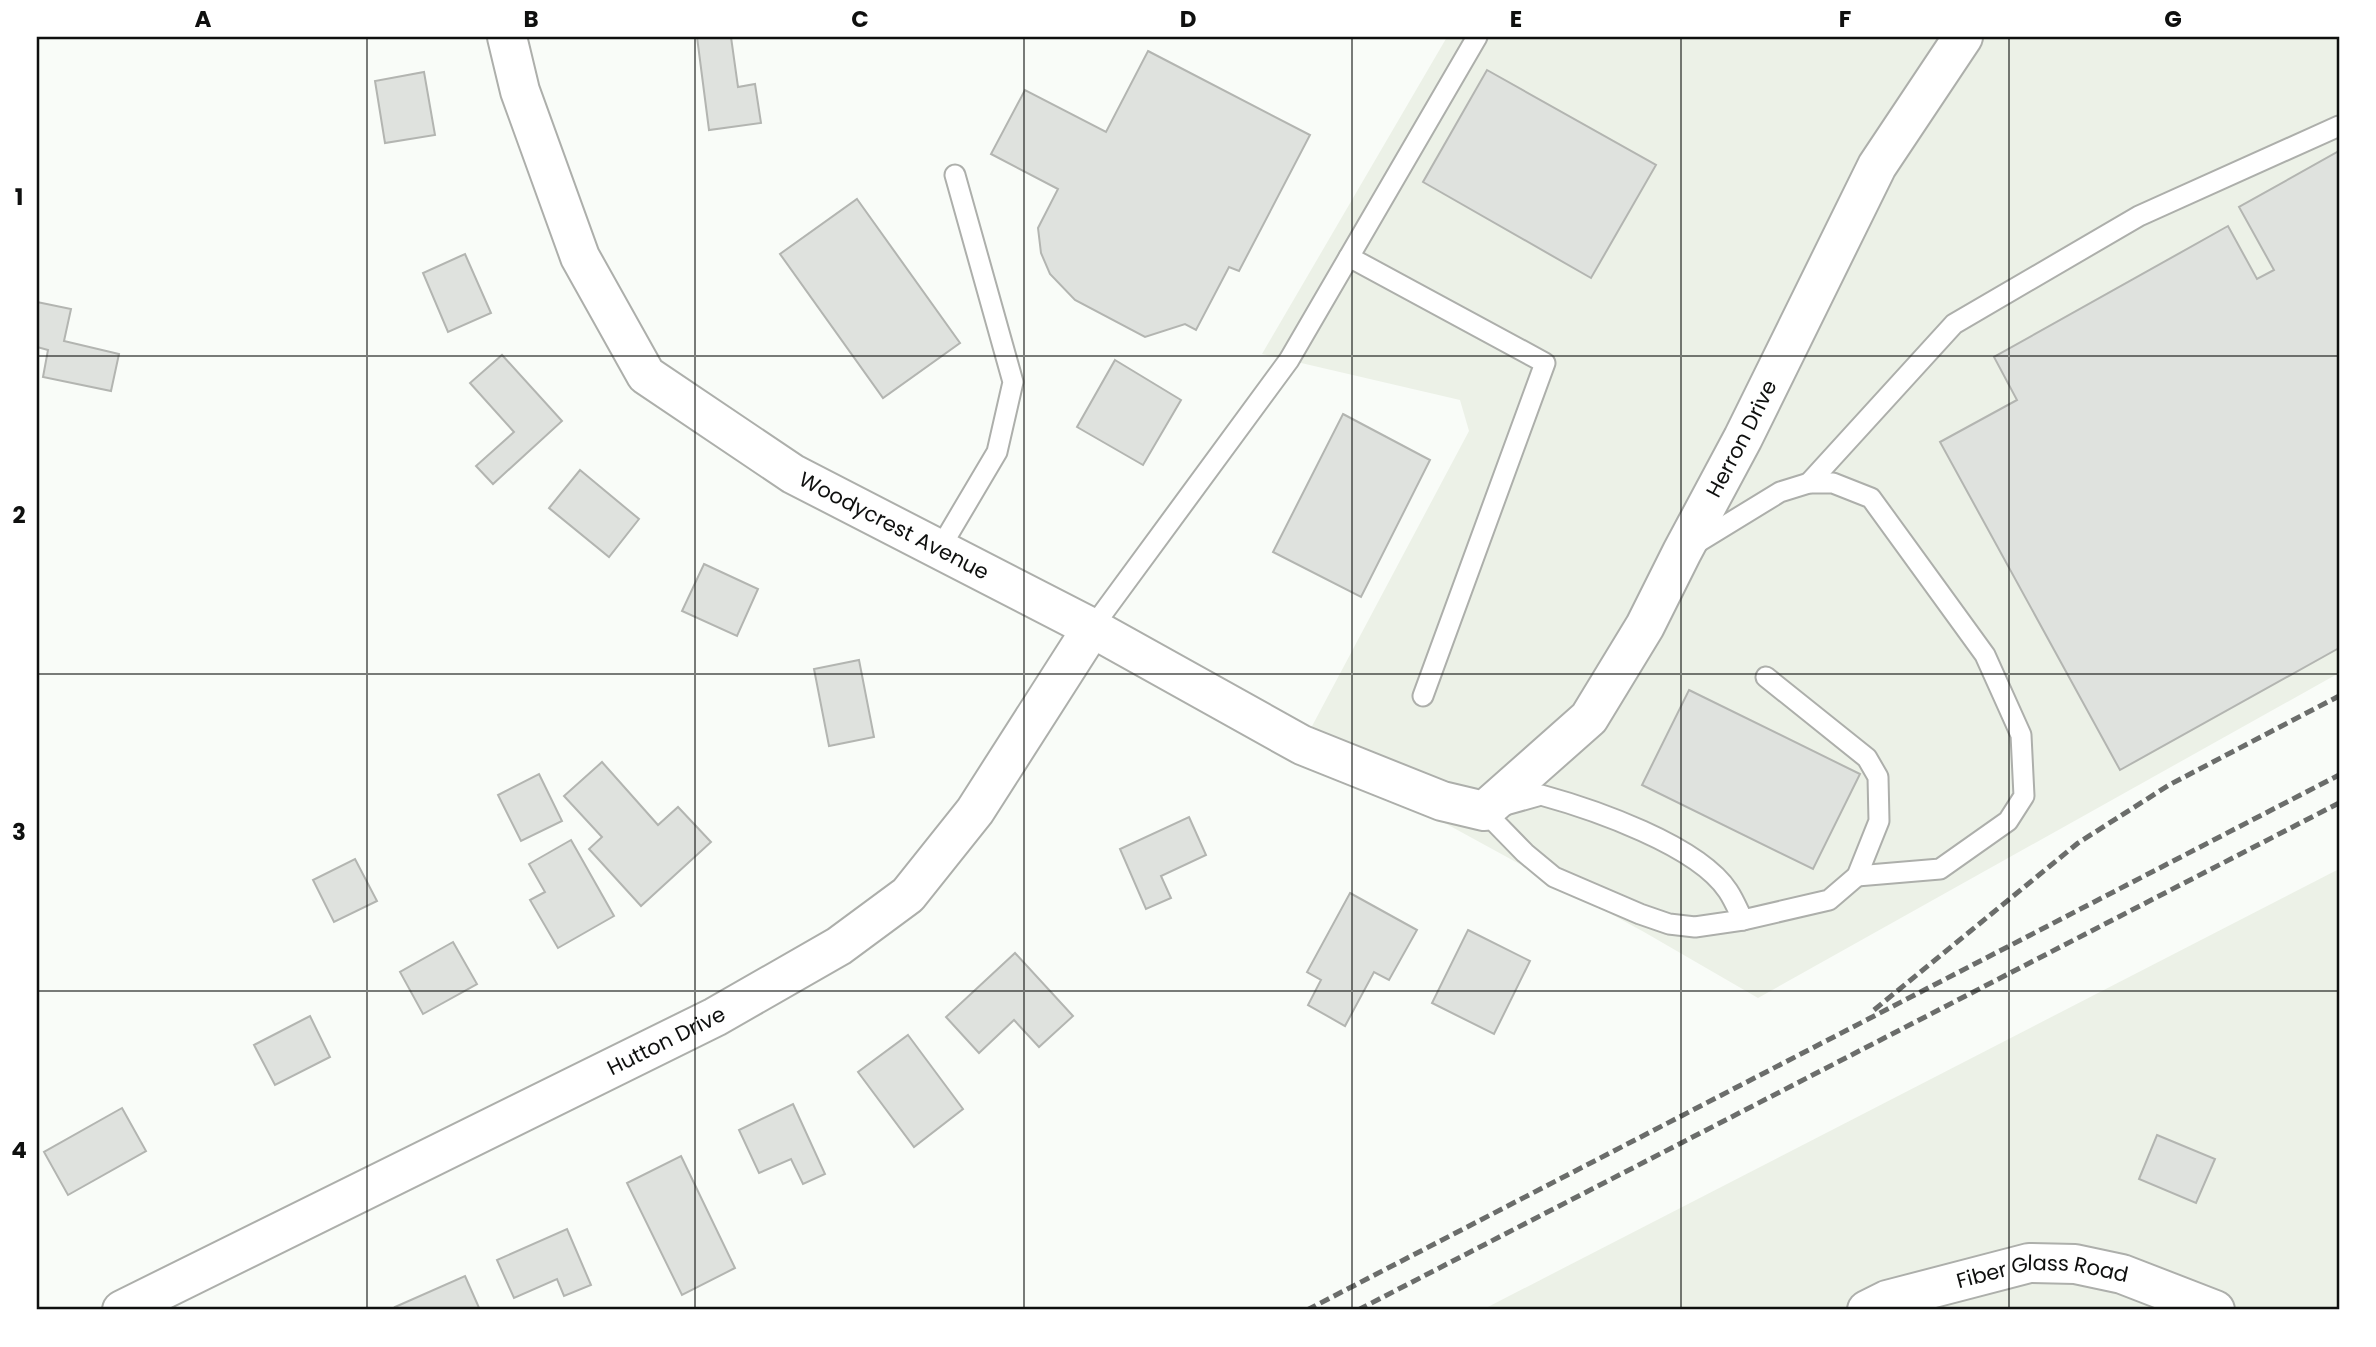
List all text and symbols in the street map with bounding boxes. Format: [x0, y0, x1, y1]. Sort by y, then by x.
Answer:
text: A [195, 3, 212, 35]
text: B [523, 3, 539, 35]
text: C [851, 3, 869, 35]
text: D [1180, 3, 1196, 35]
text: E [1510, 3, 1522, 35]
text: F [1839, 3, 1851, 35]
text: G [2164, 3, 2182, 35]
text: 1 [15, 181, 23, 213]
street label: Herron Drive [1699, 375, 1783, 502]
street label: Woodycrest Avenue [794, 465, 994, 587]
text: 2 [12, 499, 26, 531]
text: 3 [12, 816, 26, 848]
street label: Hutton Drive [602, 999, 730, 1082]
text: 4 [11, 1134, 27, 1166]
street label: Fiber Glass Road [1953, 1248, 2131, 1295]

